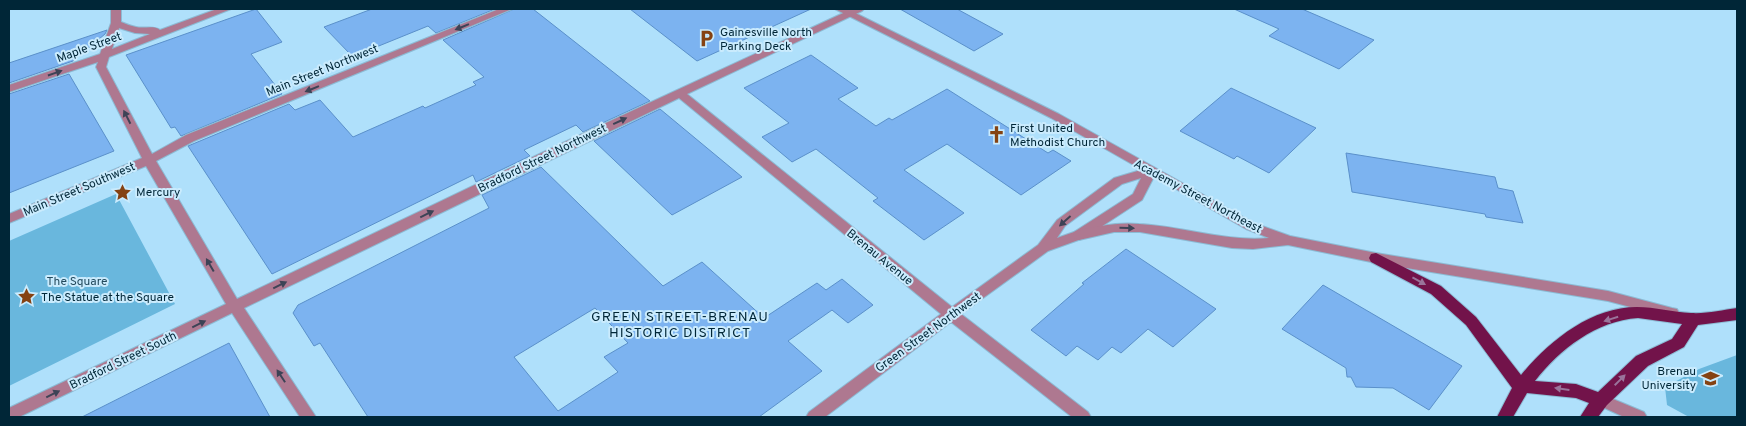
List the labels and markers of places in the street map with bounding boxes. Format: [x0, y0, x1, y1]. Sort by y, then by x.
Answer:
place label: Gainesville North Parking Deck [720, 25, 812, 55]
parking icon: Gainesville North Parking Deck [696, 29, 716, 49]
place label: First United Methodist Church [1010, 121, 1105, 151]
church icon: First United Methodist Church [986, 125, 1006, 145]
place icon: Mercury [112, 182, 132, 202]
place label: Mercury [136, 185, 180, 201]
place icon: The Statue at the Square [17, 287, 37, 307]
place label: The Statue at the Square [41, 290, 174, 306]
place label: Brenau University [1641, 364, 1696, 394]
school or university icon: Brenau University [1700, 368, 1720, 388]

